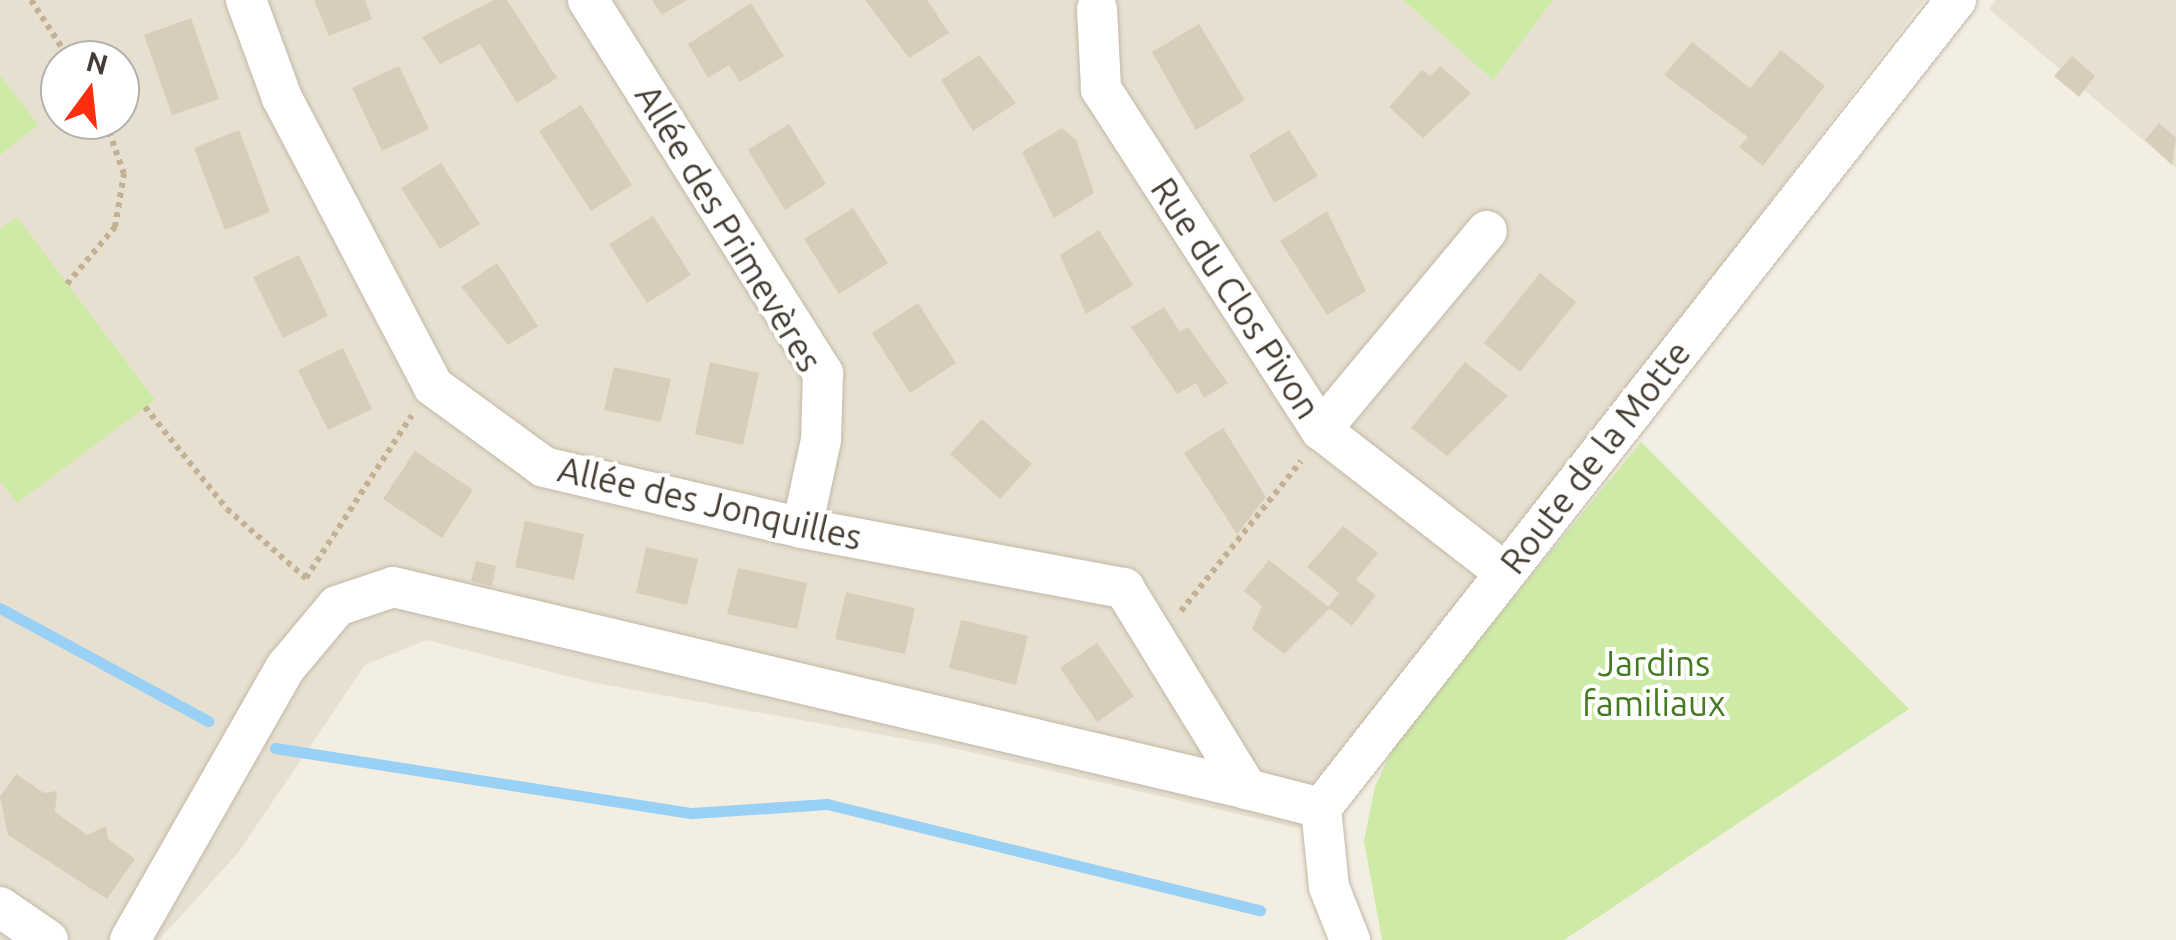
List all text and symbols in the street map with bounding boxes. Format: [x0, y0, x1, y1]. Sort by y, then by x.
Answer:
north arrow [40, 40, 140, 140]
text: N [83, 45, 111, 80]
street label: Allée des Primevères [627, 77, 831, 379]
street label: Rue du Clos Pivon [1142, 170, 1330, 426]
street label: Route de la Motte [1491, 332, 1699, 582]
street label: Allée des Jonquilles [554, 448, 866, 558]
park label: Jardins familiaux [1582, 642, 1726, 724]

